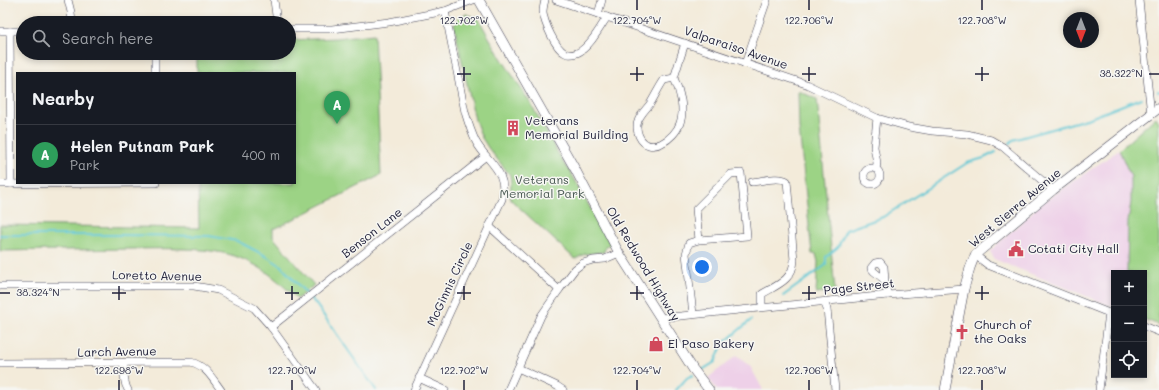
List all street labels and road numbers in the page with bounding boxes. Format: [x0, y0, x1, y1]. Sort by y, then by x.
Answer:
street label: Valparaiso Avenue [682, 22, 790, 72]
street label: West Sierra Avenue [965, 164, 1064, 251]
street label: Benson Lane [338, 203, 405, 261]
street label: Old Redwood Highway [603, 203, 684, 324]
street label: McGinnis Circle [422, 239, 476, 328]
street label: Loretto Avenue [112, 266, 202, 284]
street label: Page Street [823, 274, 895, 298]
street label: Larch Avenue [77, 342, 157, 360]

